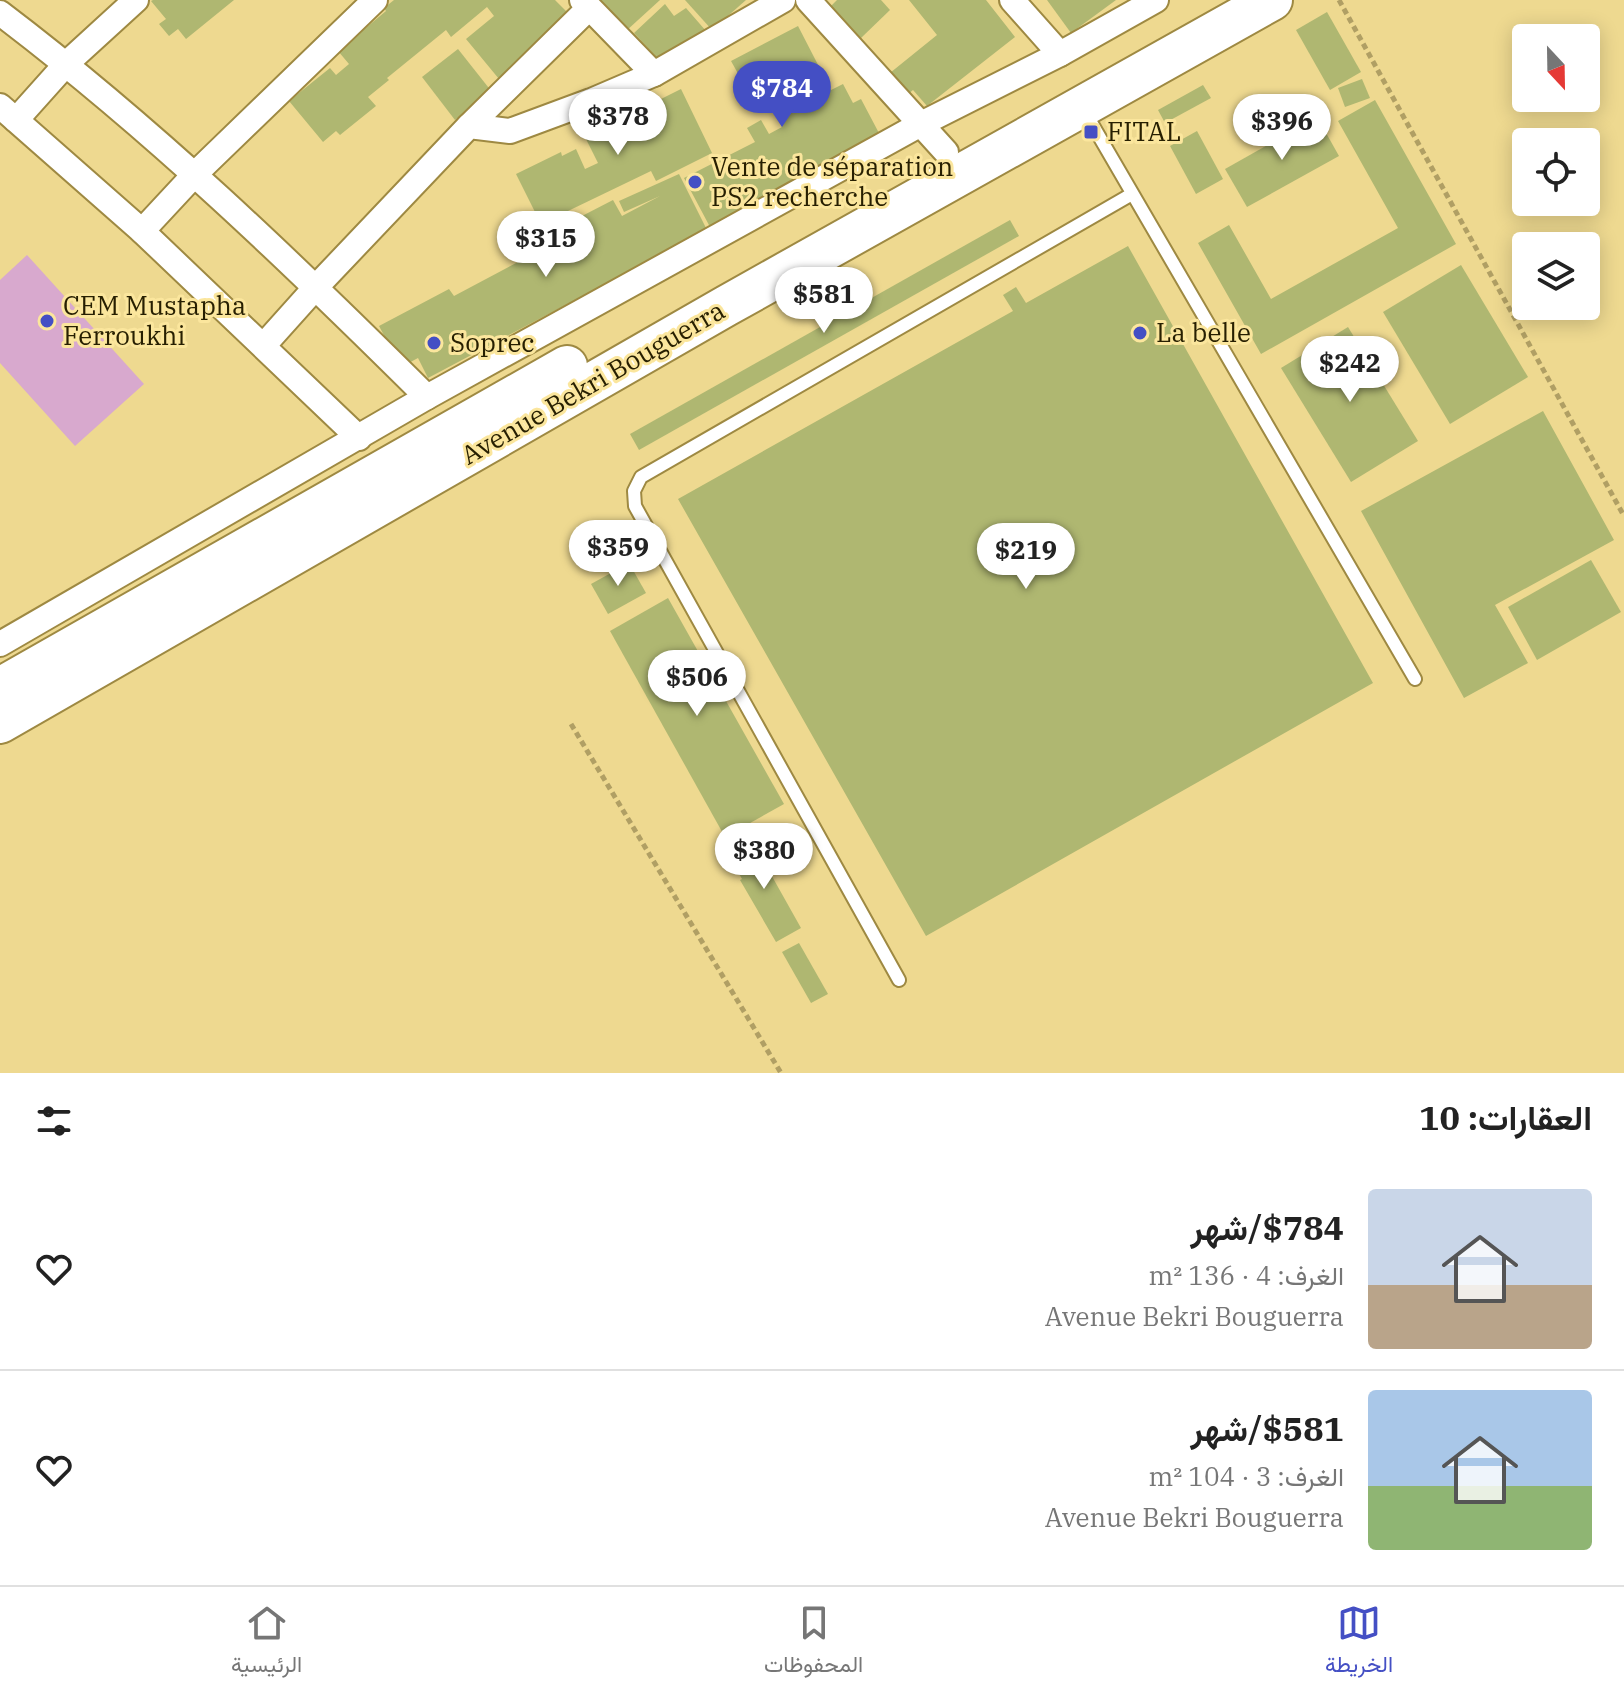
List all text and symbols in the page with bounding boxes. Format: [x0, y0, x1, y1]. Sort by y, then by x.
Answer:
north arrow [1512, 24, 1600, 112]
map controls [1512, 24, 1600, 320]
pin: $784 [735, 61, 829, 129]
text: $784 [751, 70, 813, 104]
pin: $378 [571, 89, 665, 157]
pin: $396 [1235, 94, 1329, 162]
text: $378 [587, 98, 649, 132]
text: $396 [1251, 103, 1313, 137]
place label: FITAL [1107, 114, 1181, 148]
marker: FITAL [1082, 123, 1100, 141]
button: locate [1512, 128, 1600, 216]
place label: Vente de séparation PS2 recherche [711, 149, 953, 213]
marker: Vente de séparation PS2 recherche [686, 173, 704, 191]
pin: $315 [499, 211, 593, 279]
text: $315 [515, 220, 577, 254]
button: layers [1512, 232, 1600, 320]
pin: $581 [777, 267, 871, 335]
text: $581 [793, 276, 855, 310]
place label: CEM Mustapha Ferroukhi [63, 288, 246, 352]
street label: Avenue Bekri Bouguerra [454, 293, 731, 472]
marker: CEM Mustapha Ferroukhi [38, 312, 56, 330]
place label: La belle [1156, 315, 1251, 349]
marker: La belle [1131, 324, 1149, 342]
place label: Soprec [450, 325, 535, 359]
marker: Soprec [425, 334, 443, 352]
pin: $242 [1303, 336, 1397, 404]
text: $242 [1319, 345, 1381, 379]
pin: $359 [571, 520, 665, 588]
pin: $219 [979, 523, 1073, 591]
text: $359 [587, 529, 649, 563]
text: $219 [995, 532, 1057, 566]
pin: $506 [650, 650, 744, 718]
text: $506 [666, 659, 728, 693]
pin: $380 [717, 823, 811, 891]
text: $380 [733, 832, 795, 866]
text: العقارات: 10 [1419, 1095, 1592, 1139]
icon: filters [32, 1099, 76, 1143]
text: $784/شهر [1190, 1205, 1344, 1249]
icon: home [1432, 1221, 1528, 1317]
icon: heart [32, 1247, 76, 1291]
text: الغرف: 4 · 136 m² [1149, 1258, 1344, 1292]
text: Avenue Bekri Bouguerra [1045, 1299, 1344, 1333]
text: $581/شهر [1190, 1406, 1344, 1450]
icon: home [1432, 1422, 1528, 1518]
icon: heart [32, 1448, 76, 1492]
text: الغرف: 3 · 104 m² [1149, 1459, 1344, 1493]
text: Avenue Bekri Bouguerra [1045, 1500, 1344, 1534]
tab: الرئيسية [231, 1601, 302, 1684]
tab: المحفوظات [764, 1601, 863, 1684]
tab: الخريطة [1325, 1601, 1393, 1684]

